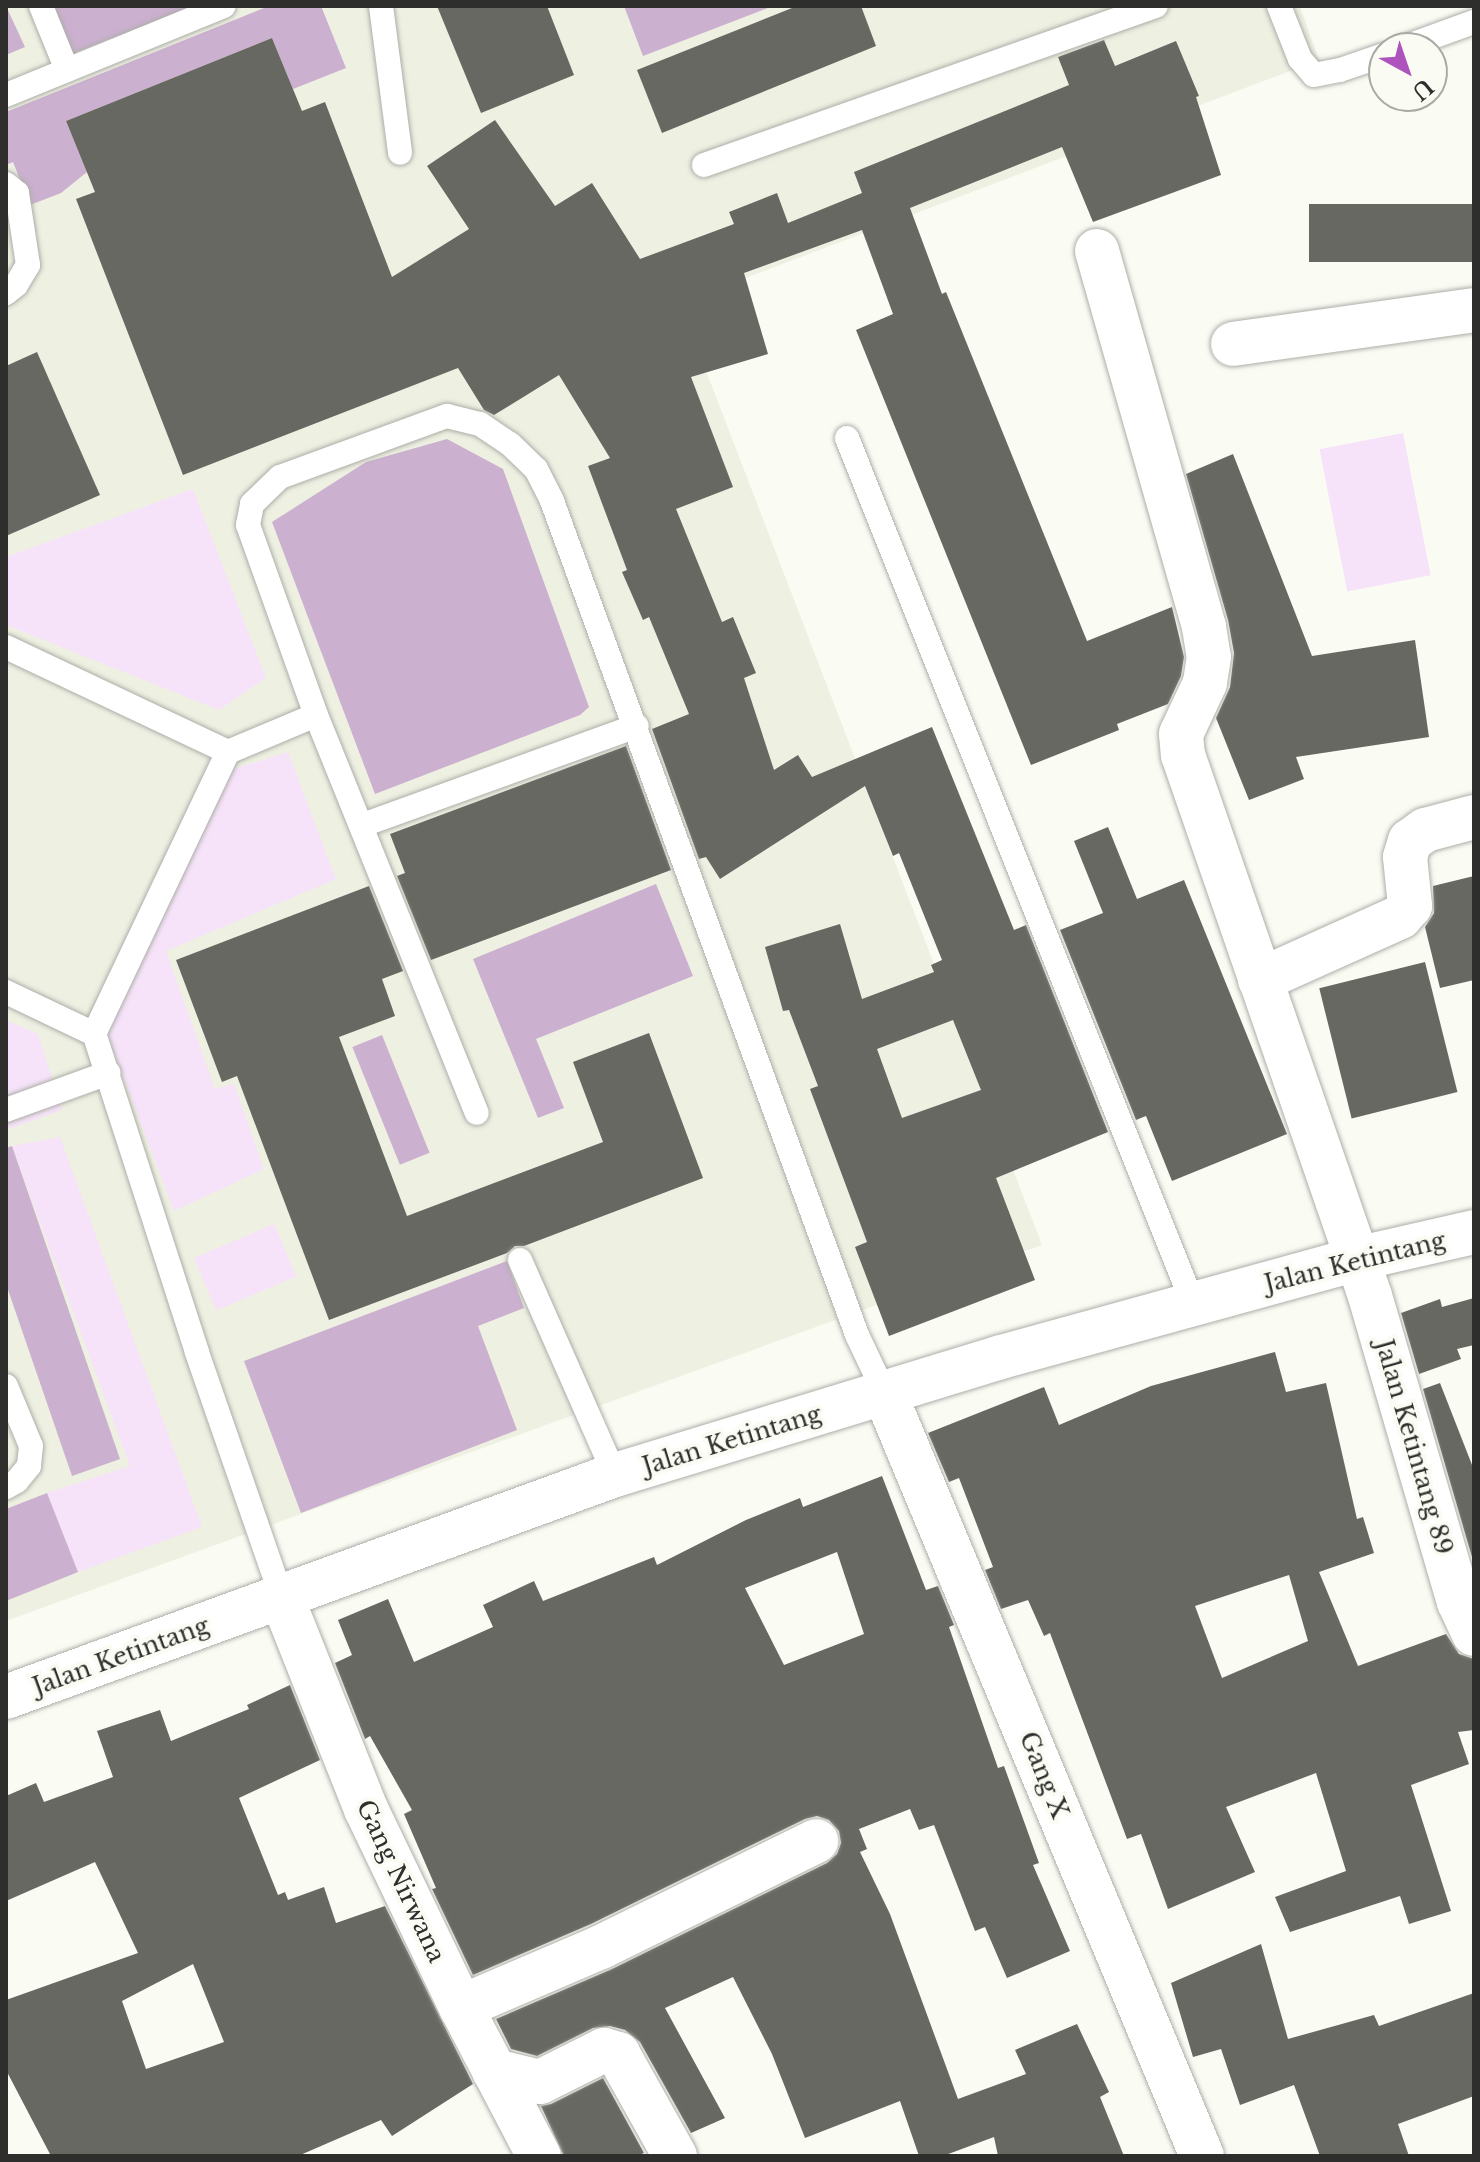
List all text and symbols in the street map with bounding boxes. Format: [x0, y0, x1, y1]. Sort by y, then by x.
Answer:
north arrow [1368, 32, 1448, 112]
text: U [1406, 73, 1439, 106]
street label: Jalan Ketintang [1262, 1226, 1448, 1298]
street label: Jalan Ketintang 89 [1370, 1336, 1458, 1558]
street label: Jalan Ketintang [639, 1399, 825, 1481]
street label: Jalan Ketintang [29, 1611, 213, 1701]
street label: Gang X [1013, 1727, 1075, 1823]
street label: Gang Nirwana [351, 1795, 451, 1967]

